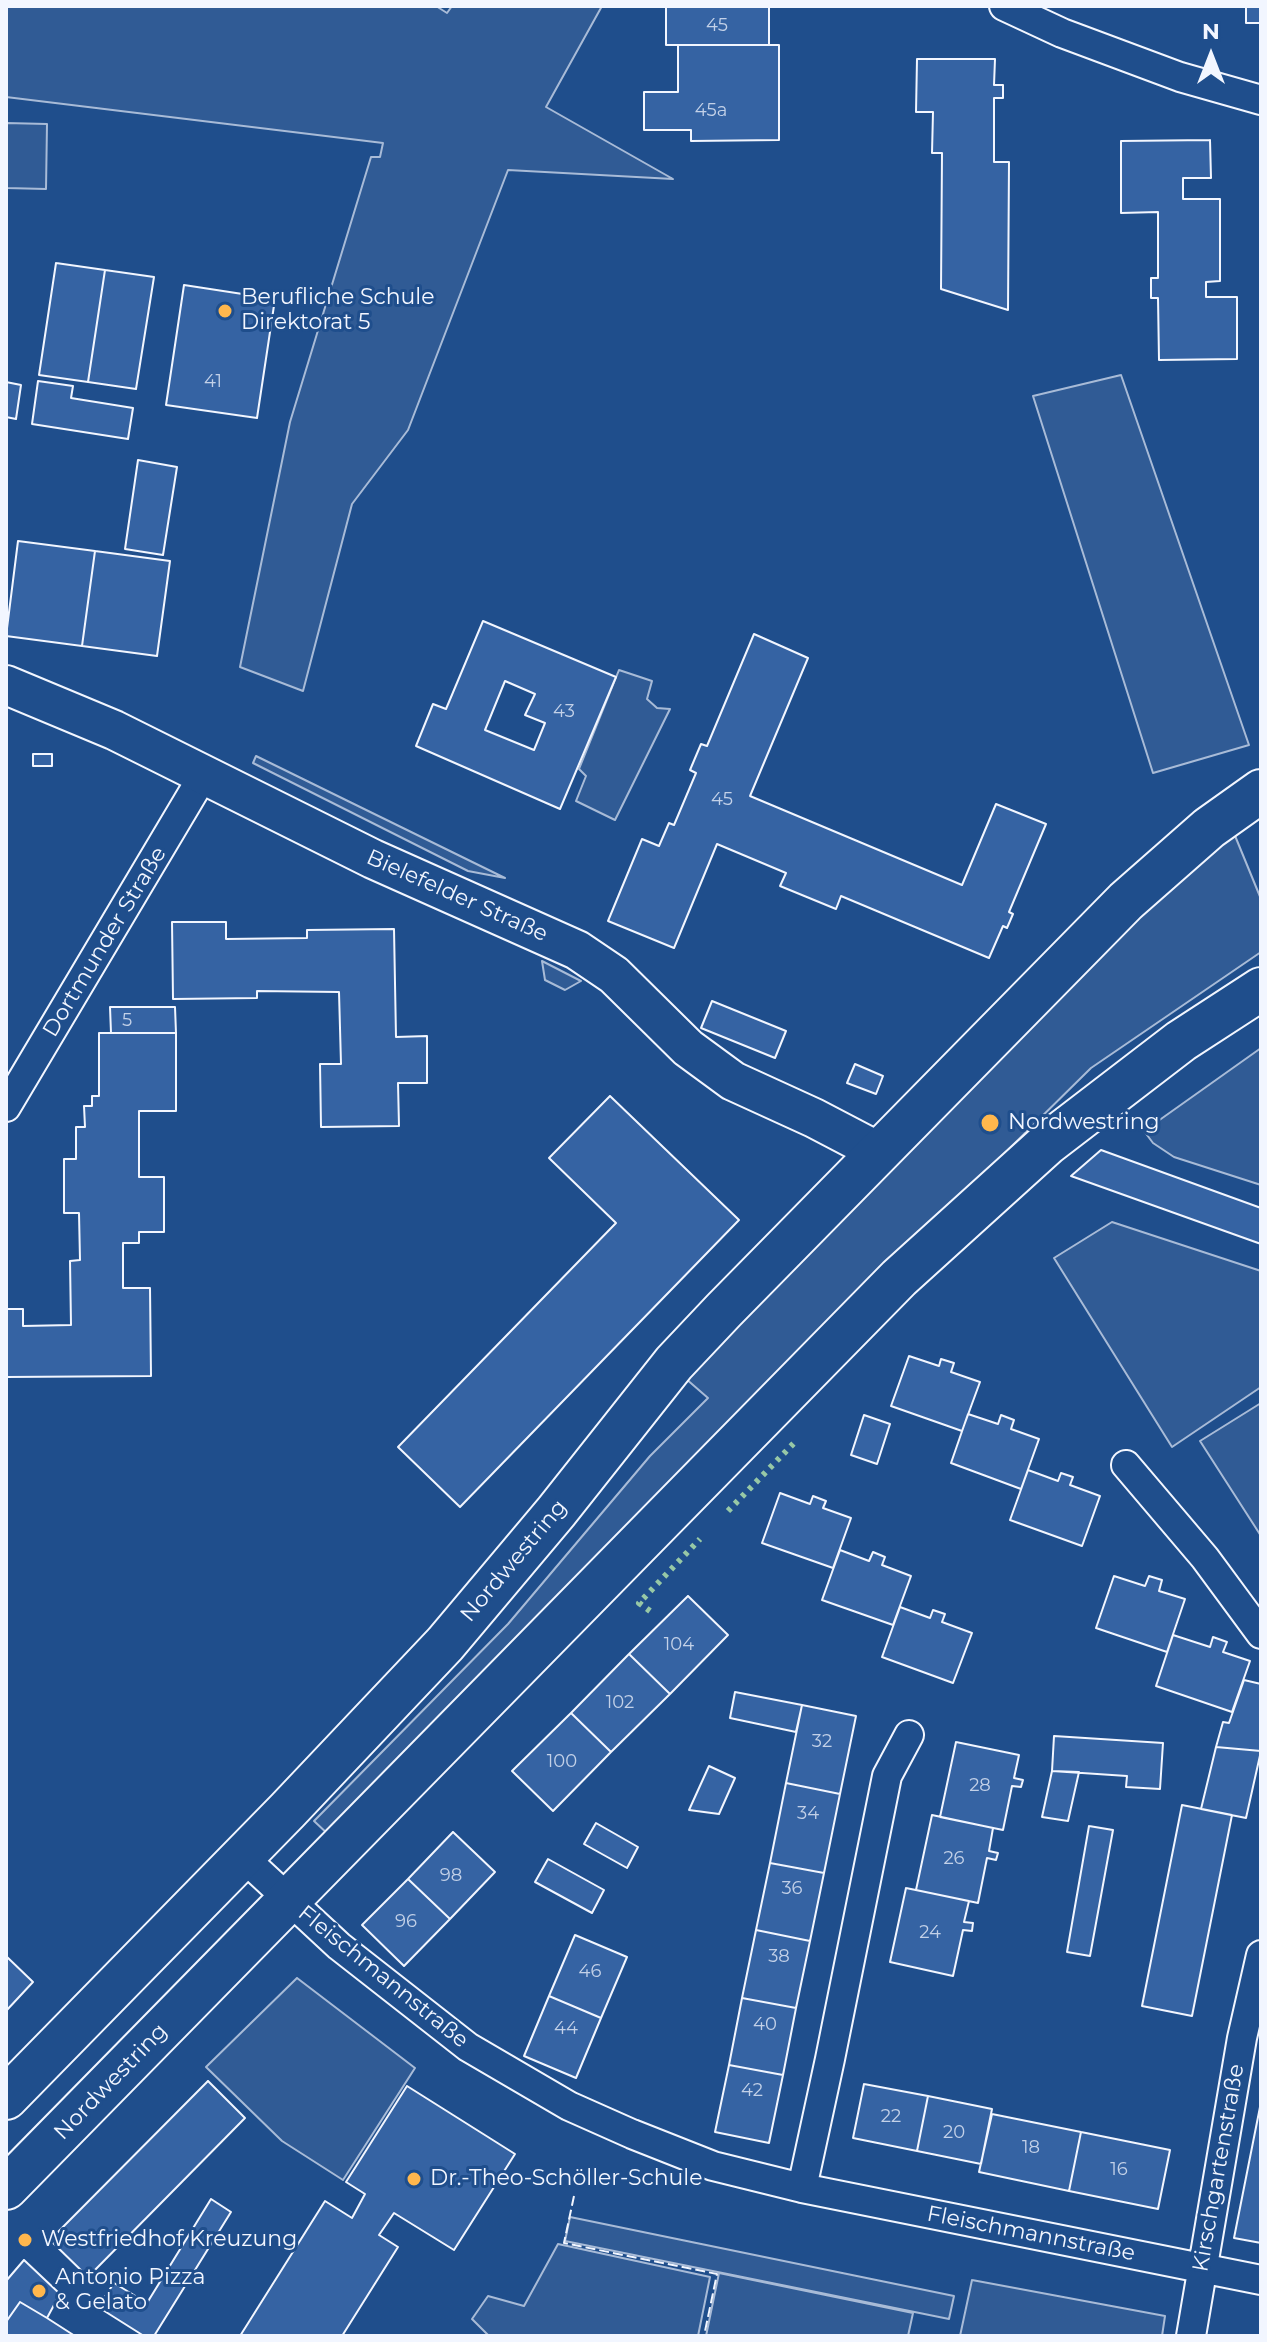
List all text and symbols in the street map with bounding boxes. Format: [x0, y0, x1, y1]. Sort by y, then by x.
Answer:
house number: 45 [706, 15, 728, 37]
north arrow [1171, 16, 1251, 96]
text: N [1202, 18, 1220, 45]
house number: 45a [695, 100, 727, 122]
place label: Berufliche Schule Direktorat 5 [241, 285, 435, 336]
marker: Berufliche Schule Direktorat 5 [216, 302, 234, 320]
house number: 41 [204, 371, 222, 393]
house number: 43 [553, 701, 575, 723]
house number: 45 [711, 789, 733, 811]
street label: Dortmunder Straße [38, 842, 172, 1042]
street label: Bielefelder Straße [362, 844, 552, 948]
house number: 5 [122, 1010, 132, 1032]
place label: Nordwestring [1008, 1110, 1160, 1136]
marker: Nordwestring [979, 1112, 1001, 1134]
street label: Nordwestring [455, 1494, 573, 1628]
house number: 104 [664, 1634, 694, 1656]
house number: 102 [606, 1692, 634, 1714]
house number: 32 [812, 1731, 832, 1753]
house number: 100 [547, 1751, 577, 1773]
house number: 28 [969, 1775, 991, 1797]
house number: 34 [797, 1803, 819, 1825]
house number: 26 [943, 1848, 965, 1870]
house number: 98 [440, 1865, 462, 1887]
house number: 36 [781, 1878, 803, 1900]
street label: Fleischmannstraße [293, 1900, 473, 2054]
house number: 96 [395, 1911, 417, 1933]
house number: 24 [919, 1922, 941, 1944]
house number: 38 [768, 1946, 790, 1968]
house number: 46 [579, 1961, 601, 1983]
house number: 40 [753, 2014, 777, 2036]
street label: Nordwestring [49, 2018, 173, 2146]
house number: 44 [554, 2018, 578, 2040]
street label: Kirschgartenstraße [1188, 2062, 1250, 2274]
house number: 42 [741, 2080, 763, 2102]
house number: 22 [881, 2106, 901, 2128]
house number: 20 [943, 2122, 965, 2144]
house number: 18 [1022, 2137, 1040, 2159]
house number: 16 [1110, 2159, 1128, 2181]
place label: Dr.-Theo-Schöller-Schule [430, 2166, 703, 2192]
marker: Dr.-Theo-Schöller-Schule [405, 2170, 423, 2188]
street label: Fleischmannstraße [925, 2201, 1137, 2267]
place label: Westfriedhof Kreuzung [41, 2227, 297, 2253]
marker: Westfriedhof Kreuzung [16, 2231, 34, 2249]
place label: Antonio Pizza & Gelato [55, 2265, 205, 2316]
marker: Antonio Pizza & Gelato [30, 2282, 48, 2300]

